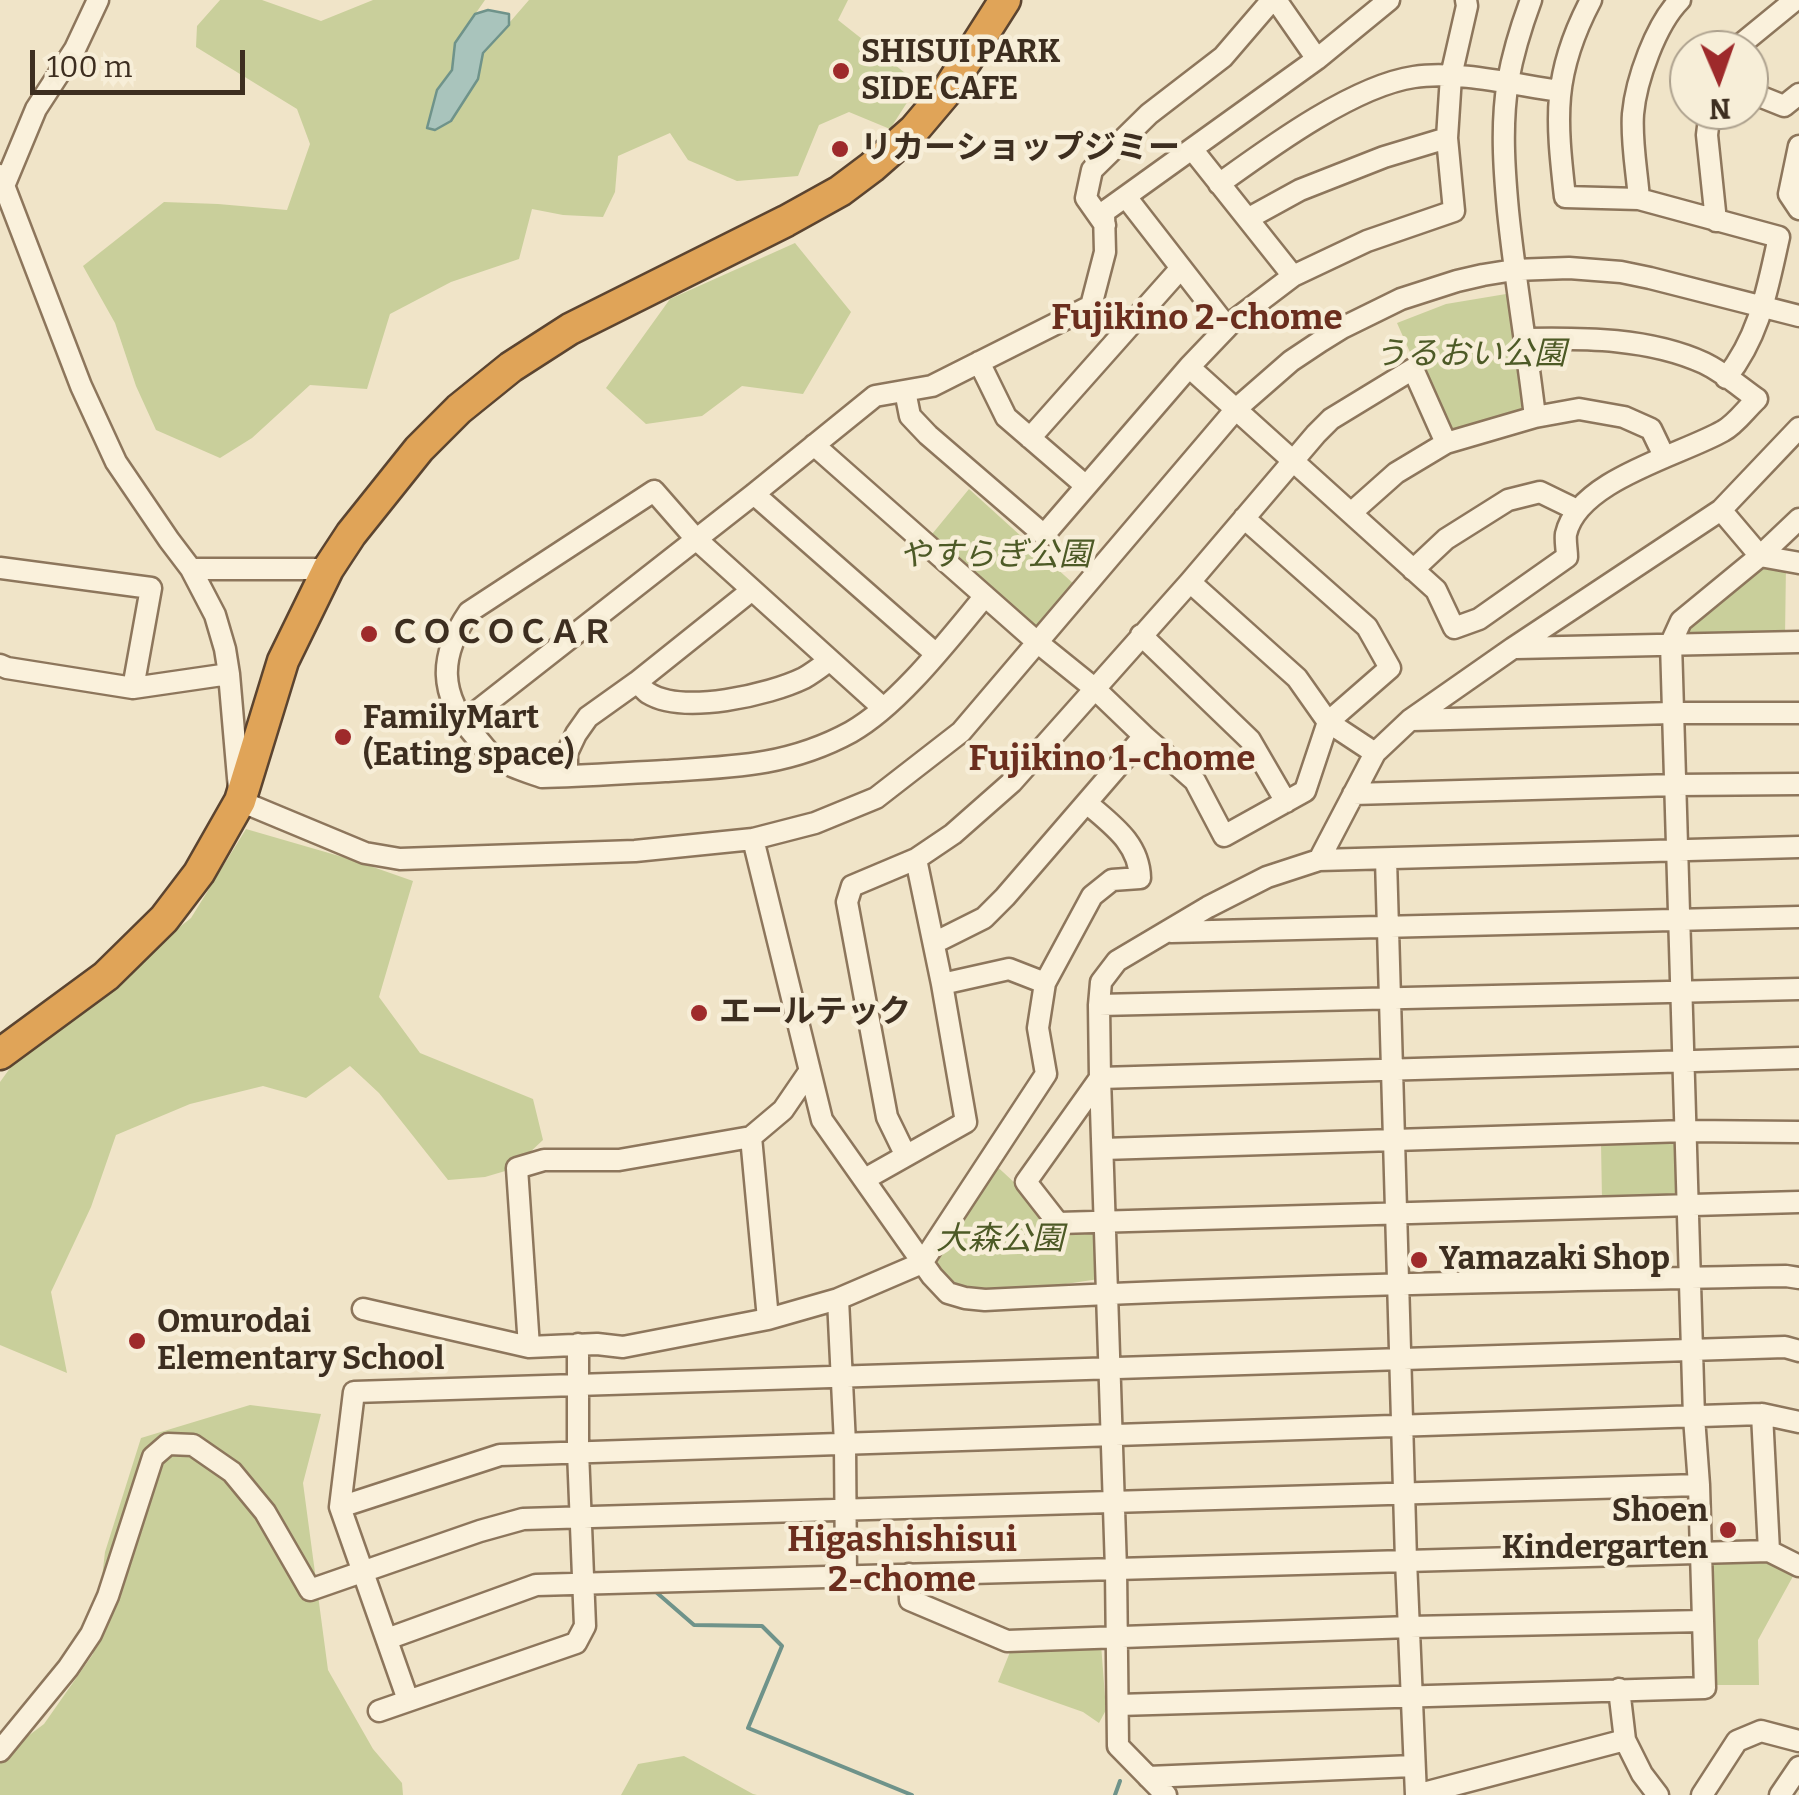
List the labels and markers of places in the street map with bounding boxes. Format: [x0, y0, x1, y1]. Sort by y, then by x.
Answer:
place label: SHISUI PARK SIDE CAFE [861, 34, 1060, 109]
marker: SHISUI PARK SIDE CAFE [830, 60, 852, 82]
place label: リカーショップジミー [860, 130, 1180, 168]
marker: リカーショップジミー [829, 138, 851, 160]
place label: ＣＯＣＯＣＡＲ [389, 615, 613, 653]
marker: ＣＯＣＯＣＡＲ [358, 623, 380, 645]
place label: FamilyMart (Eating space) [363, 700, 574, 775]
marker: FamilyMart (Eating space) [332, 726, 354, 748]
place label: エールテック [719, 994, 911, 1032]
marker: エールテック [688, 1002, 710, 1024]
place label: Yamazaki Shop [1439, 1241, 1670, 1279]
marker: Yamazaki Shop [1408, 1249, 1430, 1271]
place label: Omurodai Elementary School [157, 1304, 444, 1379]
marker: Omurodai Elementary School [126, 1330, 148, 1352]
place label: Shoen Kindergarten [1502, 1493, 1708, 1568]
marker: Shoen Kindergarten [1717, 1519, 1739, 1541]

